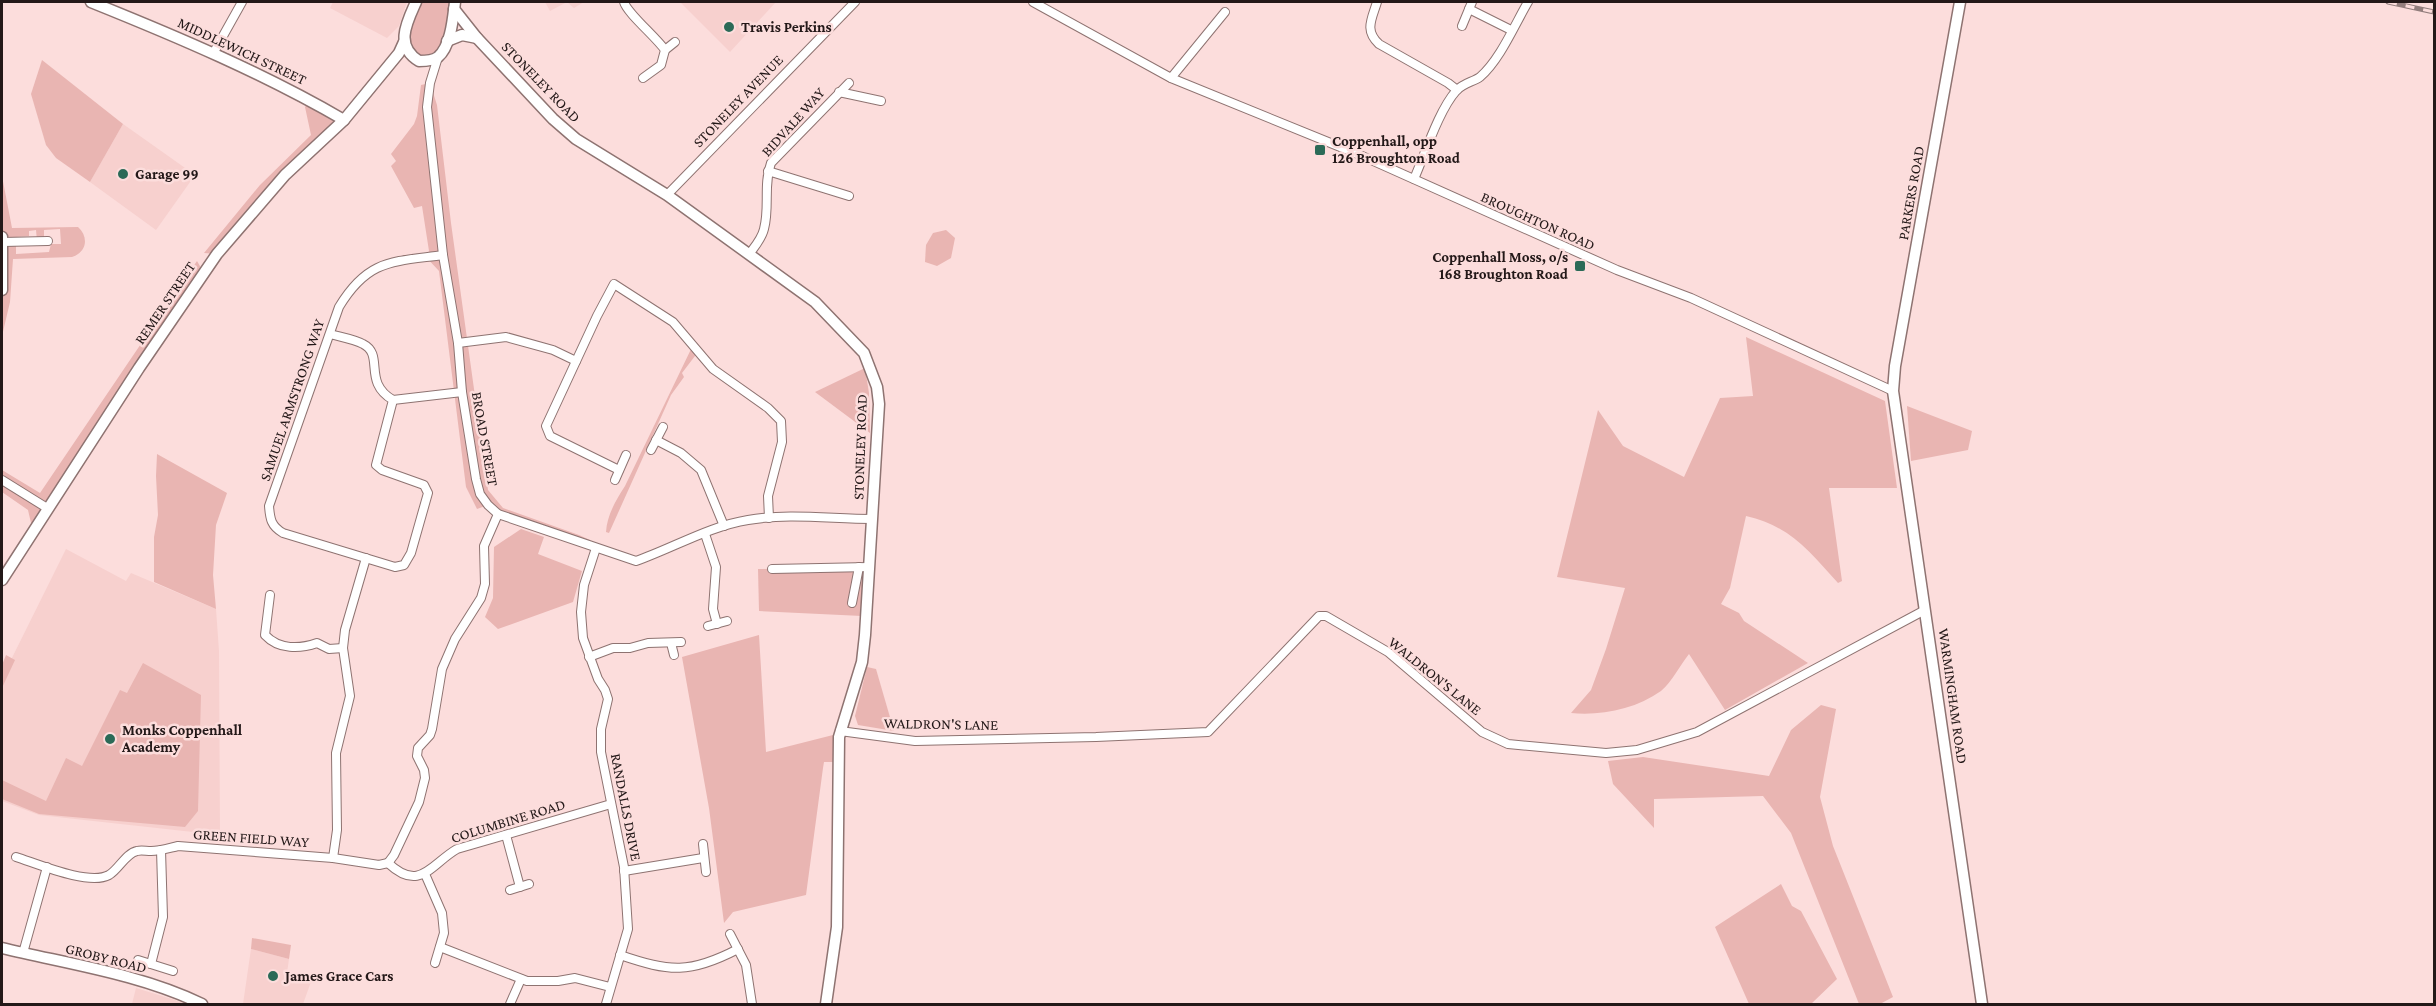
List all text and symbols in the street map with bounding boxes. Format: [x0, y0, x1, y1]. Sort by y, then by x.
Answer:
street label: MIDDLEWICH STREET [175, 14, 309, 88]
place label: Travis Perkins [741, 19, 832, 35]
marker: Travis Perkins [722, 20, 736, 34]
street label: STONELEY ROAD [498, 38, 584, 126]
street label: STONELEY AVENUE [690, 52, 786, 150]
street label: BIDVALE WAY [758, 84, 828, 160]
place label: Coppenhall, opp 126 Broughton Road [1332, 133, 1461, 166]
marker: Coppenhall, opp 126 Broughton Road [1313, 143, 1327, 157]
street label: PARKERS ROAD [1895, 145, 1927, 241]
place label: Garage 99 [135, 166, 199, 182]
marker: Garage 99 [116, 167, 130, 181]
street label: BROUGHTON ROAD [1479, 189, 1597, 253]
place label: Coppenhall Moss, o/s 168 Broughton Road [1432, 249, 1569, 282]
street label: REMER STREET [132, 259, 198, 347]
marker: Coppenhall Moss, o/s 168 Broughton Road [1573, 259, 1587, 273]
street label: SAMUEL ARMSTRONG WAY [257, 317, 327, 483]
street label: BROAD STREET [469, 391, 501, 487]
street label: STONELEY ROAD [850, 394, 870, 500]
street label: WARMINGHAM ROAD [1936, 627, 1970, 765]
street label: WALDRON'S LANE [1385, 634, 1485, 718]
street label: WALDRON'S LANE [884, 715, 998, 733]
place label: Monks Coppenhall Academy [121, 722, 243, 755]
marker: Monks Coppenhall Academy [103, 732, 117, 746]
street label: RANDALLS DRIVE [608, 752, 644, 862]
street label: COLUMBINE ROAD [449, 796, 567, 846]
street label: GREEN FIELD WAY [192, 826, 310, 850]
street label: GROBY ROAD [64, 940, 148, 976]
place label: James Grace Cars [283, 968, 393, 984]
marker: James Grace Cars [266, 969, 280, 983]

